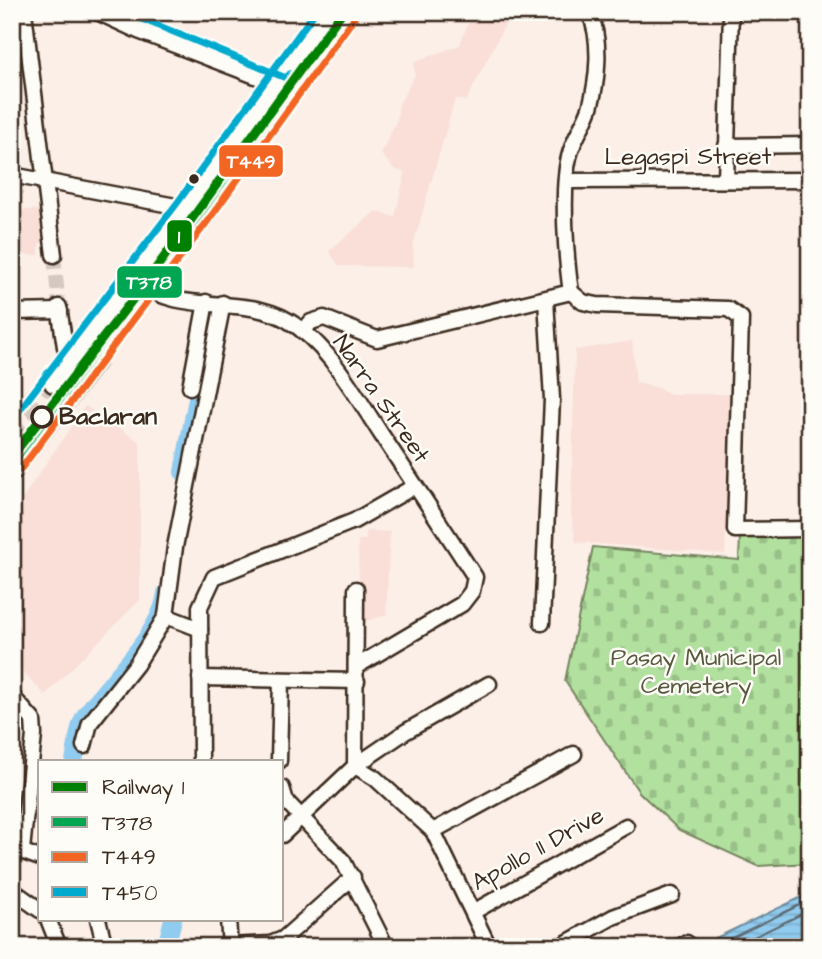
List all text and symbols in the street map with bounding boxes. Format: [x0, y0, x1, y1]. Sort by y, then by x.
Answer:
street label: Legaspi Street [605, 140, 772, 175]
line badge: T449 [218, 144, 284, 178]
text: T449 [226, 149, 275, 176]
unlabelled marker [187, 172, 201, 186]
line badge: 1 [166, 219, 193, 253]
text: 1 [178, 224, 181, 251]
line badge: T378 [116, 265, 183, 299]
text: T378 [125, 270, 172, 297]
street label: Narra Street [324, 328, 438, 470]
place label: Baclaran [59, 400, 157, 434]
marker: Baclaran [31, 406, 53, 428]
park label: Pasay Municipal Cemetery [611, 641, 781, 704]
legend [38, 760, 284, 920]
text: Railway 1 [102, 773, 185, 804]
street label: Apollo 11 Drive [466, 799, 610, 899]
text: T378 [102, 809, 153, 838]
text: T449 [102, 843, 156, 872]
text: T450 [102, 879, 158, 908]

